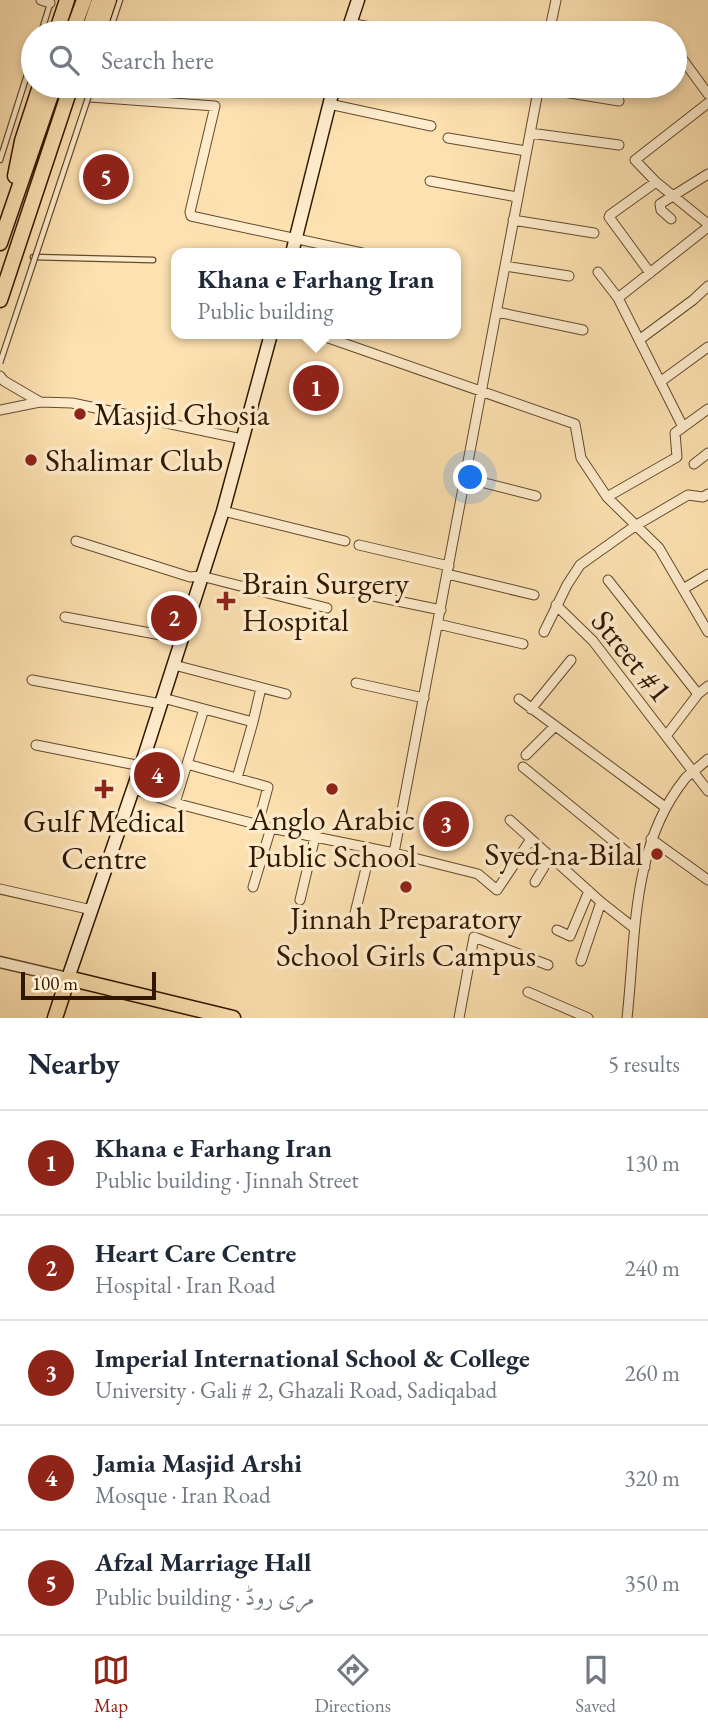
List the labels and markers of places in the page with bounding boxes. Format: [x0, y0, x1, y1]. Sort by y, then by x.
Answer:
pin: 5 [83, 151, 129, 203]
pin: 1 [293, 362, 339, 414]
place label: Masjid Ghosia [94, 393, 270, 435]
marker: Masjid Ghosia [72, 406, 88, 422]
place label: Shalimar Club [45, 439, 223, 481]
marker: Shalimar Club [23, 452, 39, 468]
place label: Brain Surgery Hospital [242, 562, 410, 641]
marker: Brain Surgery Hospital [216, 591, 236, 611]
pin: 2 [151, 592, 197, 644]
pin: 4 [134, 749, 180, 801]
marker: Gulf Medical Centre [94, 779, 114, 799]
marker: Anglo Arabic Public School [324, 781, 340, 797]
place label: Anglo Arabic Public School [248, 798, 417, 877]
pin: 3 [423, 798, 469, 850]
place label: Gulf Medical Centre [23, 800, 185, 879]
place label: Syed-na-Bilal [485, 833, 643, 875]
marker: Syed-na-Bilal [649, 846, 665, 862]
marker: Jinnah Preparatory School Girls Campus [398, 879, 414, 895]
place label: Jinnah Preparatory School Girls Campus [276, 897, 536, 976]

